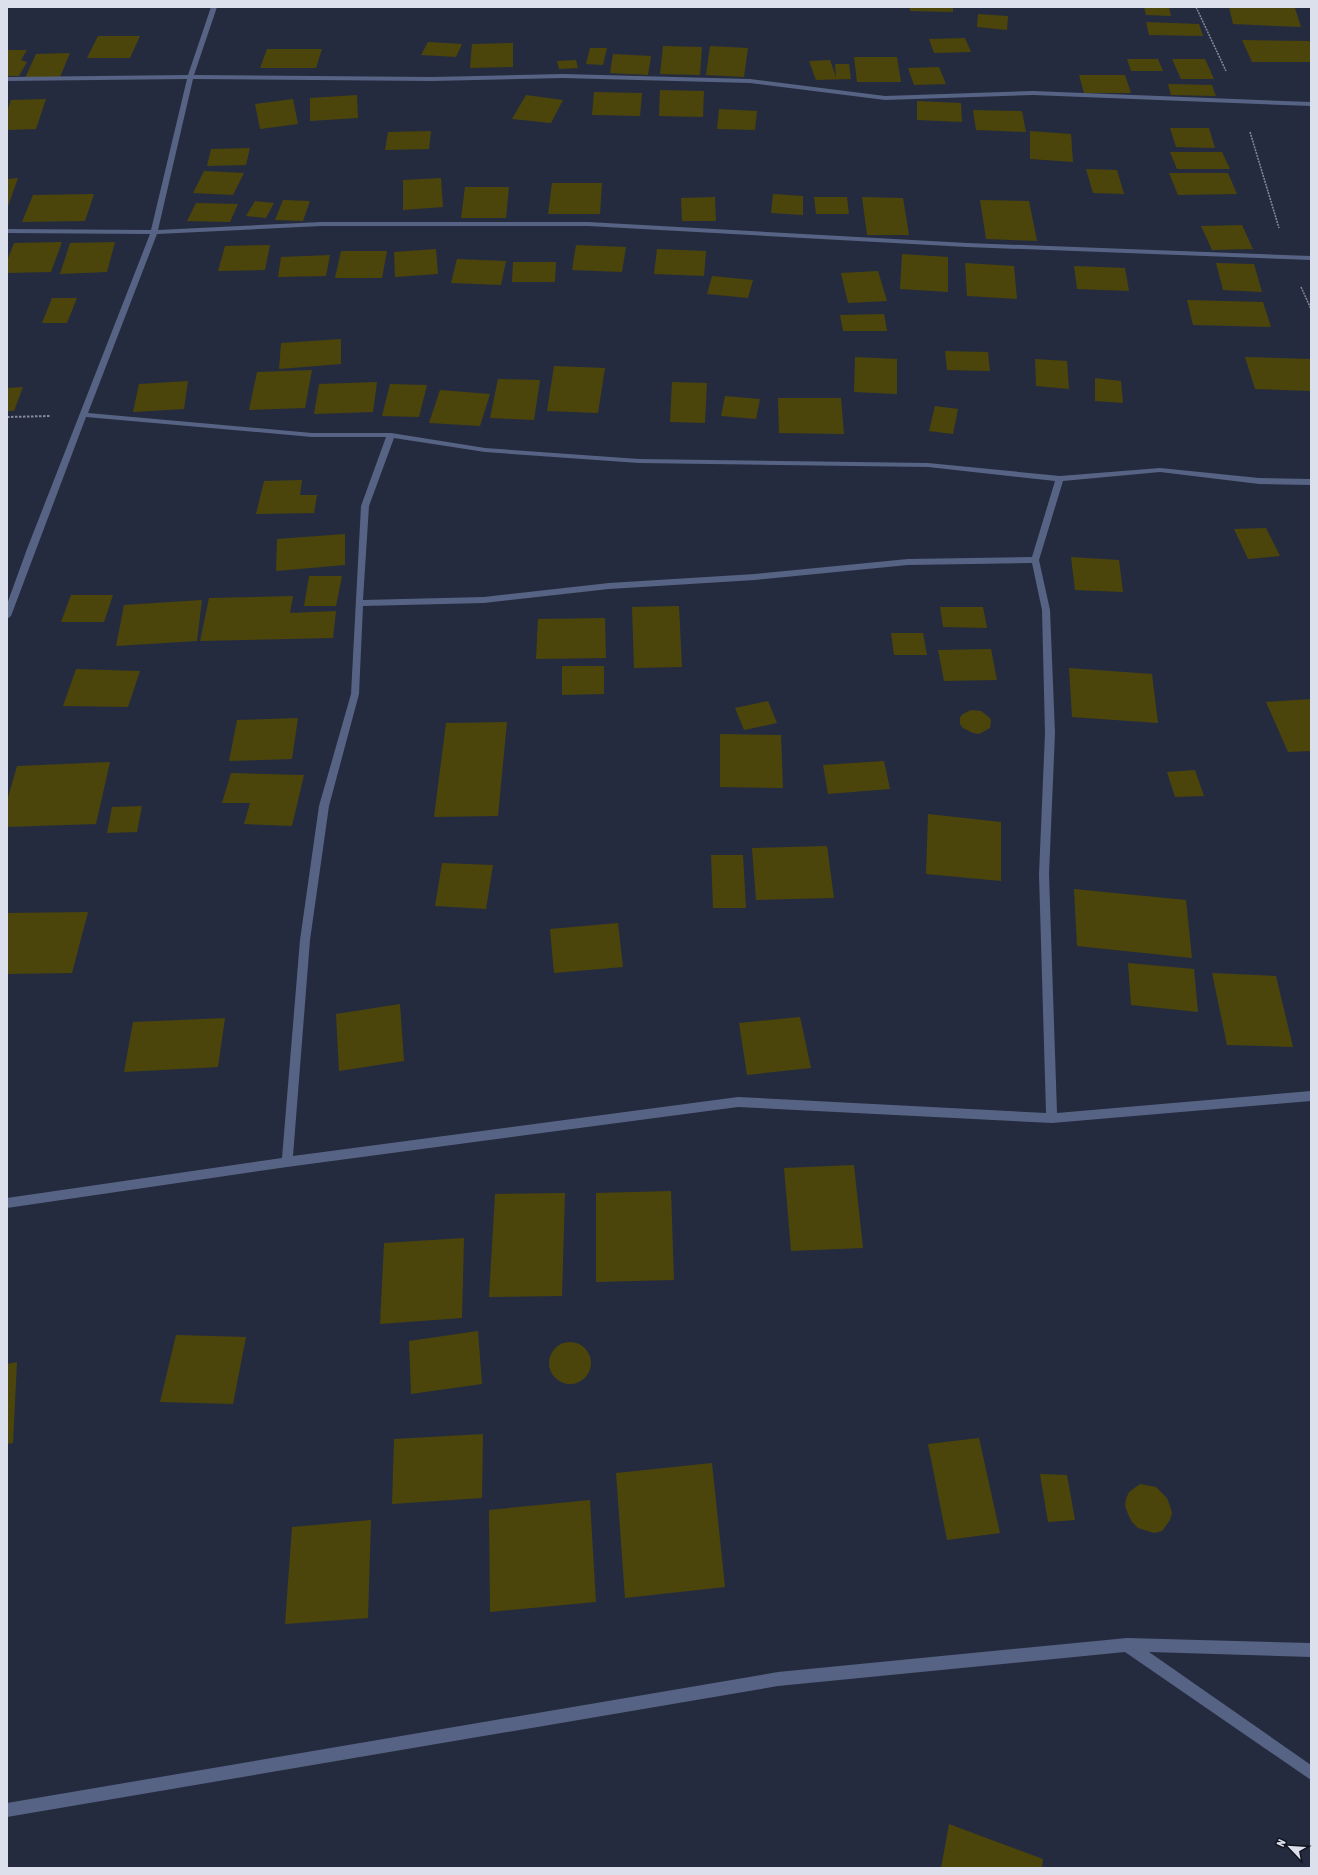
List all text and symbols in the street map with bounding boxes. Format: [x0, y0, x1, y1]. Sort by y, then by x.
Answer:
north arrow [1270, 1827, 1310, 1867]
text: N [1274, 1837, 1288, 1848]

